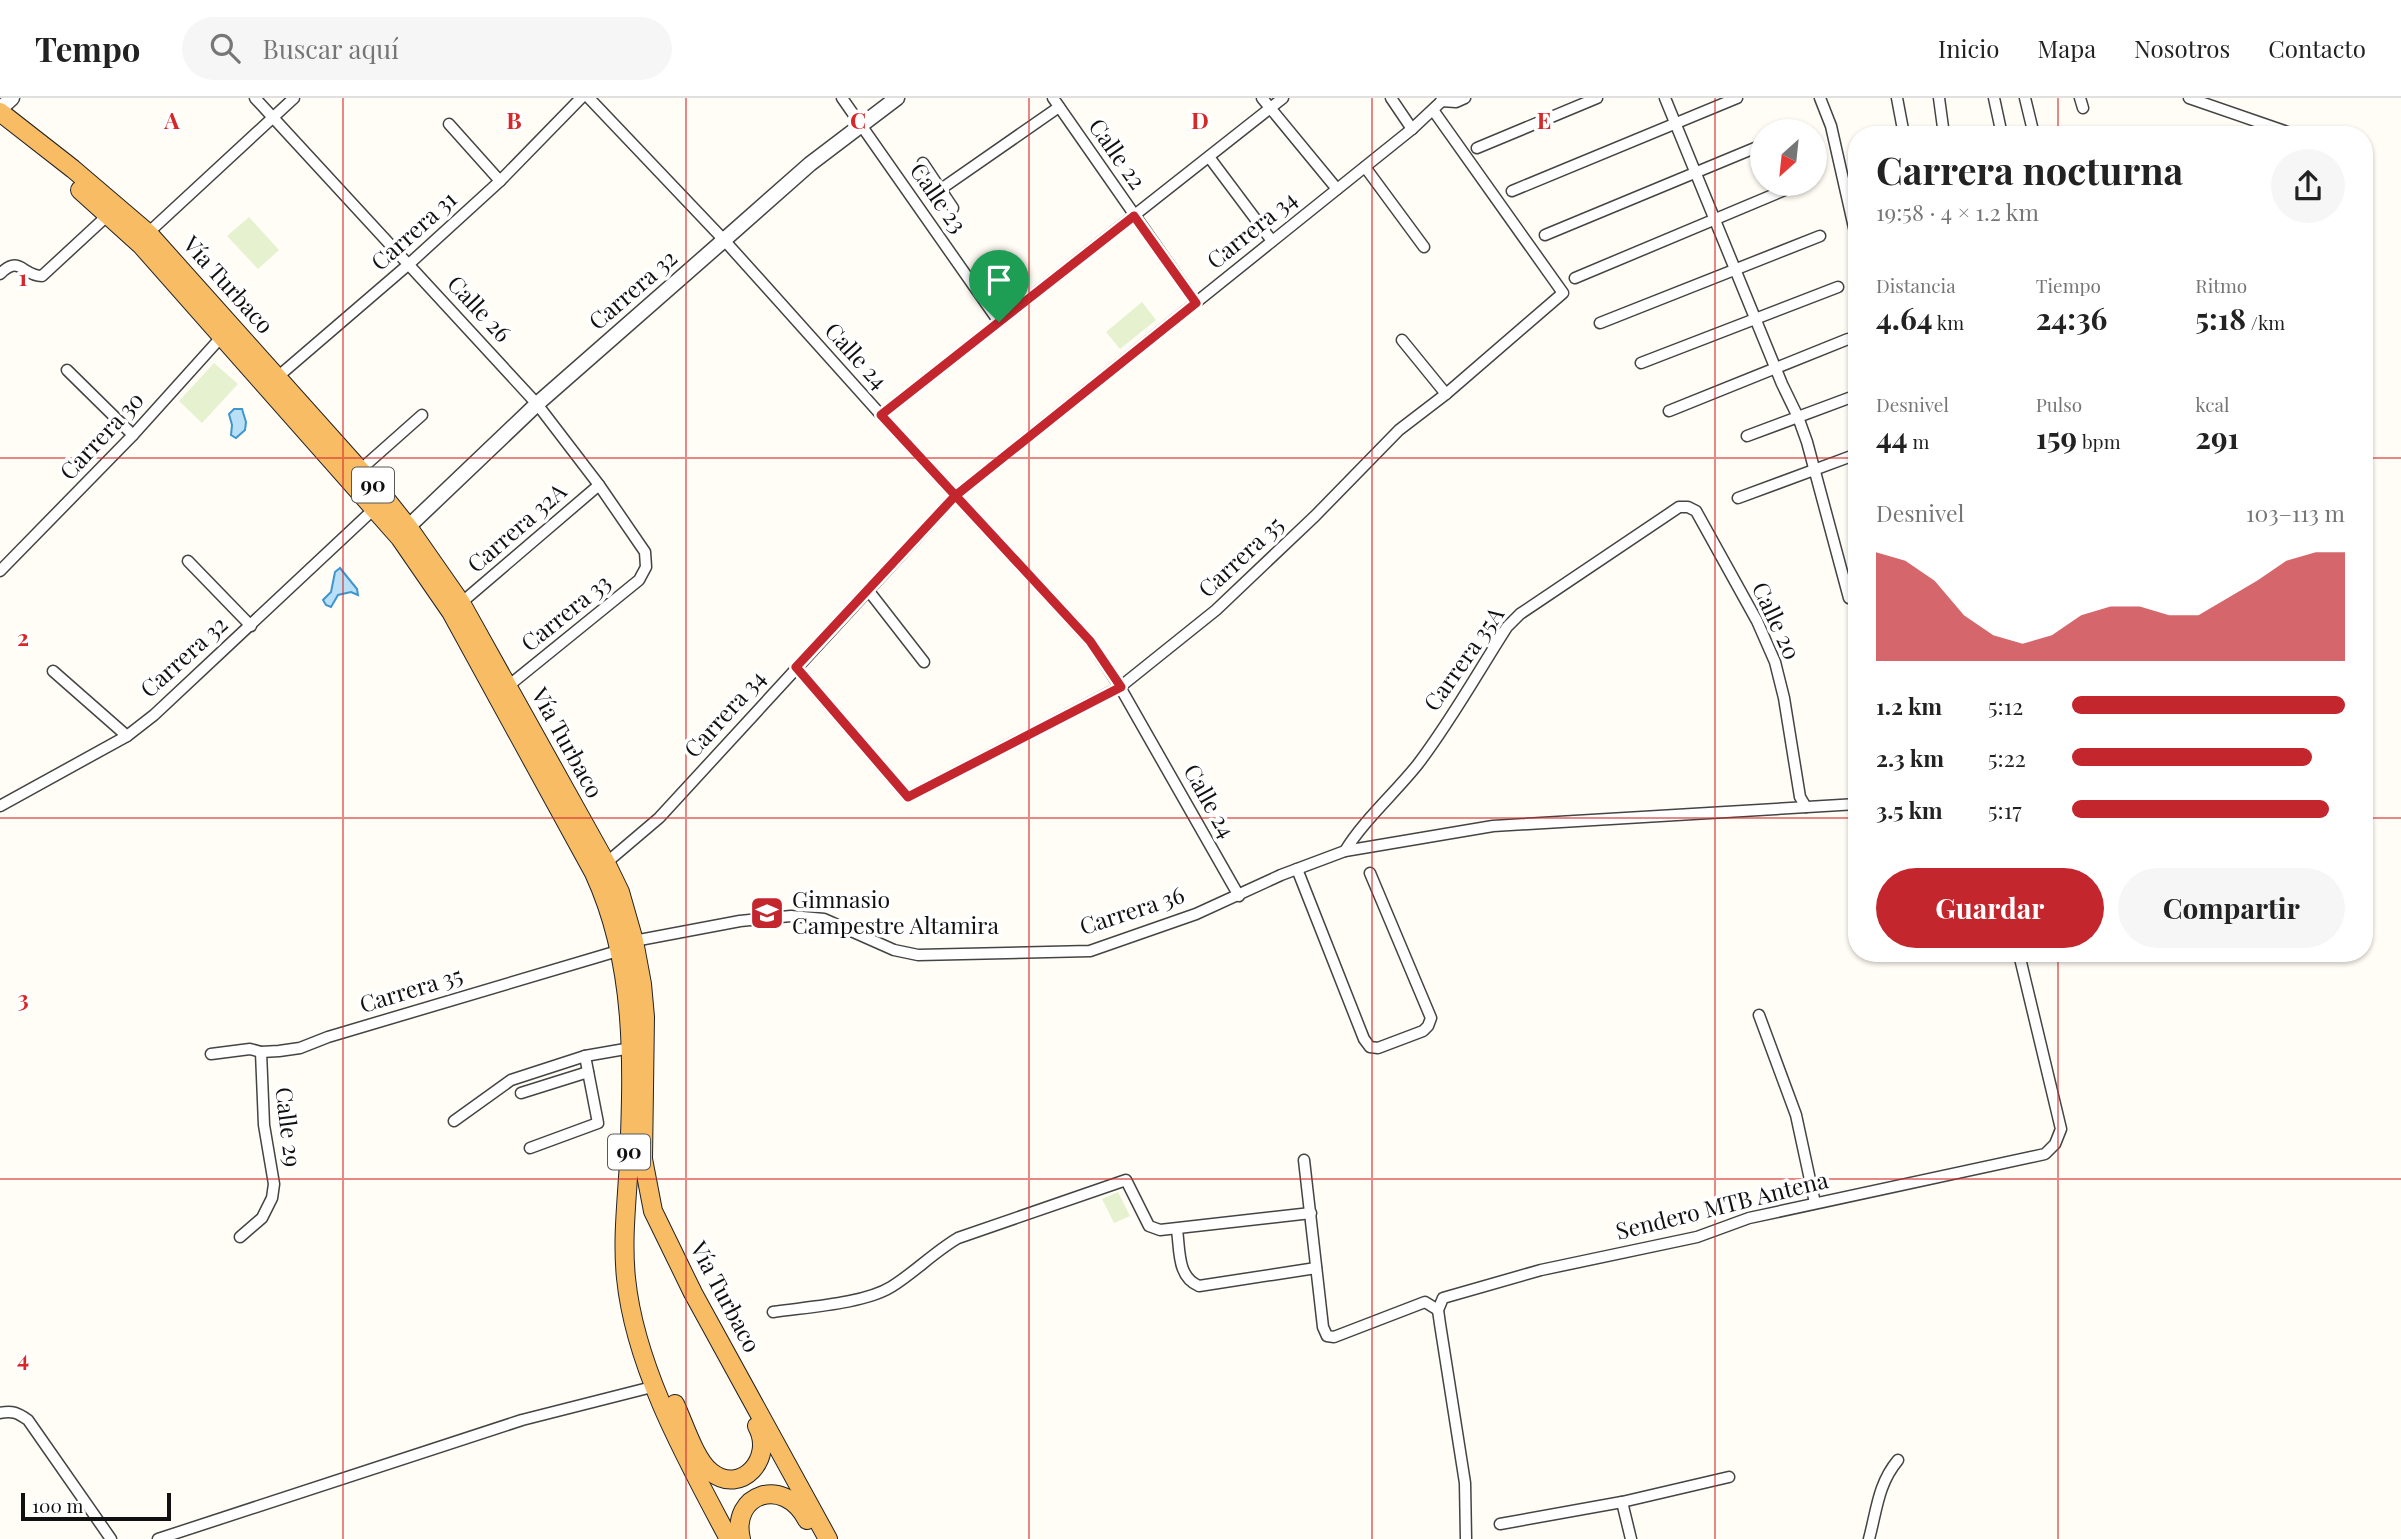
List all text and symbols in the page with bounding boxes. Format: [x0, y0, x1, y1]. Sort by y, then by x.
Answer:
search box [182, 17, 672, 80]
text: Tempo [35, 26, 140, 70]
icon: search [206, 29, 244, 67]
text: Buscar aquí [262, 31, 399, 66]
text: Inicio [1938, 32, 1999, 64]
text: Mapa [2037, 32, 2096, 64]
text: Nosotros [2134, 32, 2230, 64]
text: Contacto [2268, 32, 2366, 64]
text: A [163, 104, 180, 135]
text: B [506, 104, 522, 135]
text: C [850, 104, 866, 135]
text: D [1191, 104, 1209, 135]
text: E [1537, 104, 1551, 135]
street label: Calle 22 [1083, 112, 1154, 195]
north arrow [1750, 119, 1827, 196]
map controls [1750, 119, 1827, 196]
text: Carrera nocturna [1876, 144, 2183, 195]
button: share [2271, 149, 2345, 223]
street label: Calle 23 [904, 156, 975, 238]
street label: Carrera 31 [364, 183, 463, 277]
street label: Carrera 34 [1199, 183, 1303, 275]
text: 19:58 · 4 × 1.2 km [1876, 196, 2039, 227]
street label: Vía Turbaco [176, 228, 281, 339]
street label: Carrera 32 [581, 242, 683, 336]
pin [969, 250, 1029, 322]
text: 1 [19, 261, 28, 292]
icon: arrive [980, 261, 1018, 299]
street label: Calle 26 [441, 268, 519, 348]
text: Distancia [1876, 272, 1956, 298]
text: Tiempo [2036, 272, 2101, 298]
text: Ritmo [2195, 272, 2247, 298]
text: 4.64 [1876, 298, 1933, 338]
text: 24:36 [2036, 298, 2107, 338]
text: 5:18 [2195, 298, 2246, 338]
text: km [1933, 309, 1964, 335]
text: /km [2246, 309, 2285, 335]
street label: Calle 24 [819, 315, 895, 395]
street label: Carrera 30 [52, 384, 150, 486]
text: Desnivel [1876, 391, 1949, 417]
text: Pulso [2036, 391, 2082, 417]
text: kcal [2195, 391, 2229, 417]
text: 44 [1876, 417, 1908, 457]
text: 159 [2036, 417, 2077, 457]
text: 291 [2195, 417, 2239, 457]
text: m [1908, 428, 1929, 454]
text: bpm [2077, 428, 2121, 454]
road number: 90 [352, 468, 394, 502]
street label: Carrera 32A [460, 475, 573, 579]
text: Desnivel [1876, 497, 1964, 528]
text: 103–113 m [2246, 497, 2345, 528]
street label: Carrera 35 [1191, 508, 1289, 603]
street label: Carrera 33 [514, 566, 616, 657]
street label: Calle 20 [1746, 576, 1809, 664]
street label: Carrera 35A [1416, 599, 1510, 716]
street label: Carrera 32 [133, 608, 233, 703]
text: 2 [17, 621, 29, 652]
street label: Carrera 34 [676, 663, 771, 763]
street label: Vía Turbaco [525, 681, 611, 803]
text: 1.2 km [1876, 690, 1942, 721]
text: 5:12 [1988, 690, 2023, 721]
text: 2.3 km [1876, 742, 1944, 773]
text: 5:22 [1988, 742, 2026, 773]
street label: Calle 24 [1177, 758, 1243, 843]
text: 3.5 km [1876, 794, 1943, 825]
text: 5:17 [1988, 794, 2022, 825]
button: Guardar [1876, 868, 2104, 948]
button: Compartir [2118, 868, 2345, 948]
street label: Carrera 36 [1075, 878, 1188, 941]
place label: Gimnasio Campestre Altamira [792, 883, 1000, 940]
school or university icon: Gimnasio Campestre Altamira [748, 894, 786, 932]
street label: Carrera 35 [355, 958, 466, 1019]
text: 3 [17, 982, 29, 1013]
street label: Calle 29 [269, 1085, 310, 1169]
road number: 90 [608, 1134, 650, 1170]
street label: Sendero MTB Antena [1612, 1163, 1832, 1246]
street label: Vía Turbaco [684, 1235, 769, 1357]
text: 4 [17, 1342, 29, 1373]
scale bar [21, 1490, 172, 1522]
text: 100 m [32, 1492, 83, 1518]

